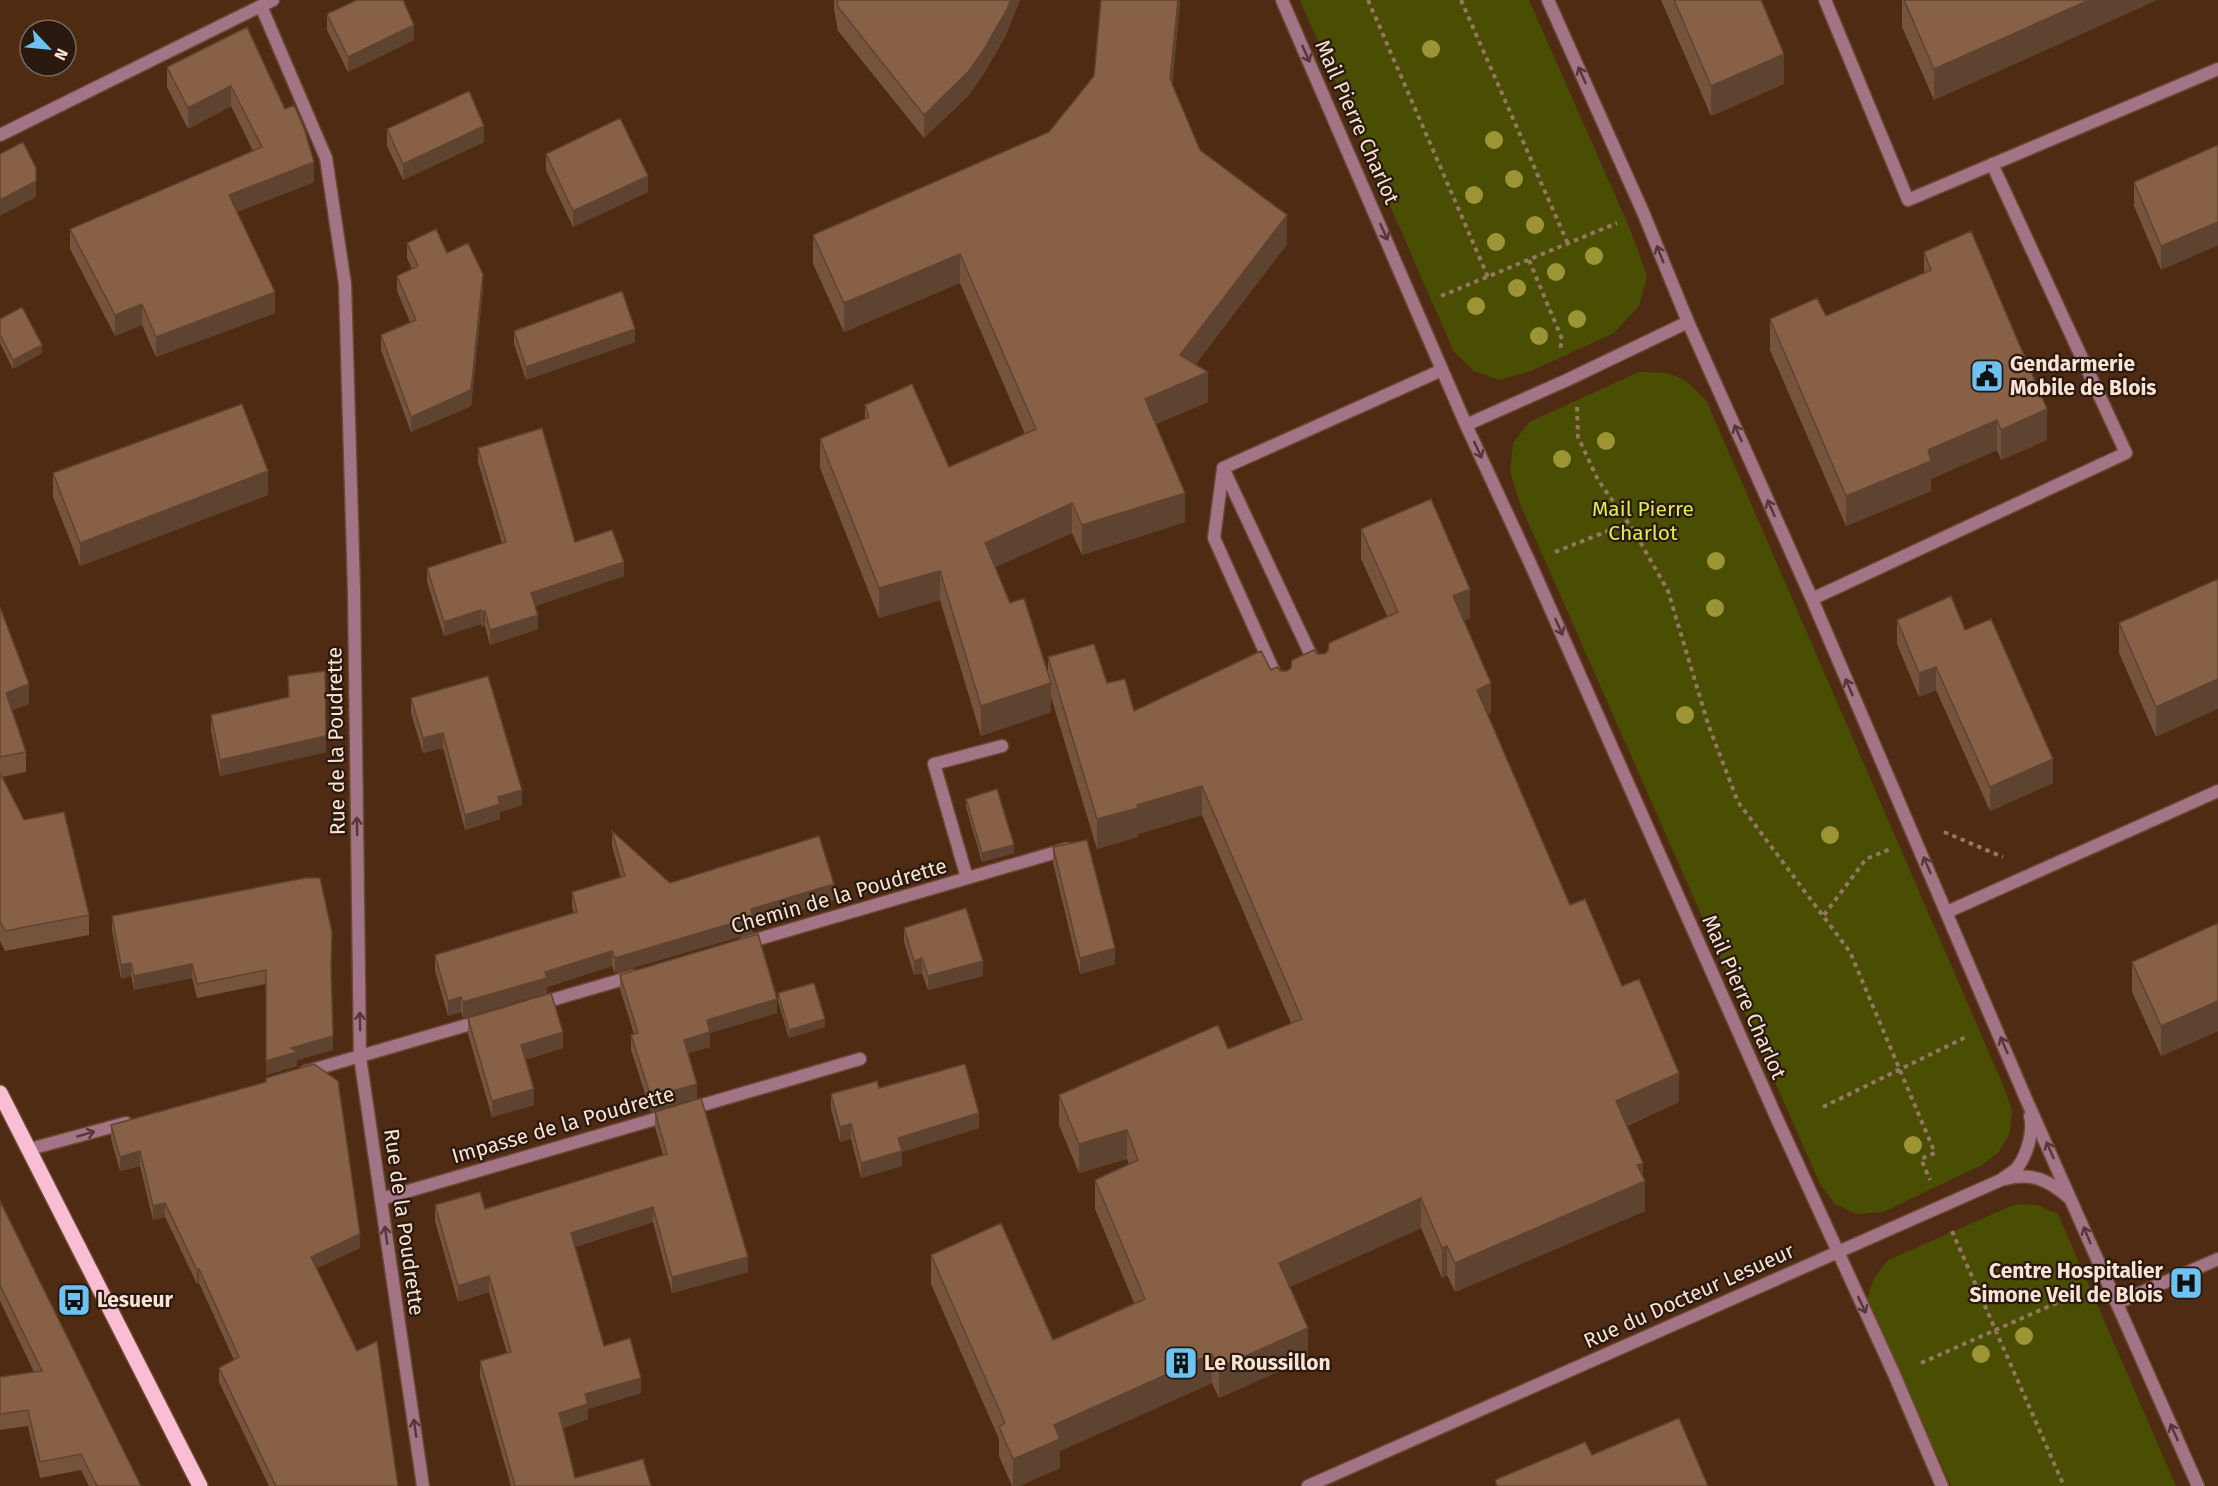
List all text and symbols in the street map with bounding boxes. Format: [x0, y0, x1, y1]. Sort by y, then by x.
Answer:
north arrow [18, 18, 78, 78]
street label: Mail Pierre Charlot [1309, 36, 1405, 208]
one-way arrow [1300, 44, 1312, 62]
text: N [50, 45, 72, 63]
one-way arrow [1575, 67, 1587, 85]
one-way arrow [1378, 223, 1390, 241]
one-way arrow [1654, 245, 1665, 264]
place label: Gendarmerie Mobile de Blois [2010, 351, 2157, 401]
public building icon: Gendarmerie Mobile de Blois [1969, 358, 2005, 394]
one-way arrow [1731, 424, 1743, 442]
one-way arrow [1472, 440, 1484, 458]
park label: Mail Pierre Charlot [1592, 496, 1694, 546]
one-way arrow [1765, 499, 1776, 518]
one-way arrow [1553, 618, 1565, 636]
street label: Rue de la Poudrette [321, 647, 351, 835]
one-way arrow [1843, 678, 1854, 696]
one-way arrow [351, 817, 363, 837]
street label: Chemin de la Poudrette [728, 853, 950, 939]
one-way arrow [1921, 857, 1932, 875]
street label: Mail Pierre Charlot [1696, 911, 1792, 1083]
one-way arrow [354, 1012, 365, 1032]
one-way arrow [1998, 1036, 2009, 1054]
street label: Impasse de la Poudrette [449, 1081, 677, 1169]
street label: Rue de la Poudrette [378, 1127, 430, 1317]
one-way arrow [76, 1128, 95, 1139]
one-way arrow [2044, 1142, 2055, 1160]
one-way arrow [381, 1226, 392, 1246]
one-way arrow [2081, 1226, 2092, 1244]
street label: Rue du Docteur Lesueur [1580, 1238, 1798, 1354]
place label: Centre Hospitalier Simone Veil de Blois [1970, 1258, 2164, 1308]
hospital icon: Centre Hospitalier Simone Veil de Blois [2168, 1265, 2204, 1301]
bus stop icon: Lesueur [56, 1282, 92, 1318]
place label: Lesueur [97, 1287, 174, 1313]
one-way arrow [1856, 1295, 1868, 1313]
building icon: Le Roussillon [1163, 1345, 1199, 1381]
place label: Le Roussillon [1204, 1350, 1331, 1376]
one-way arrow [409, 1419, 420, 1439]
one-way arrow [2168, 1424, 2179, 1442]

